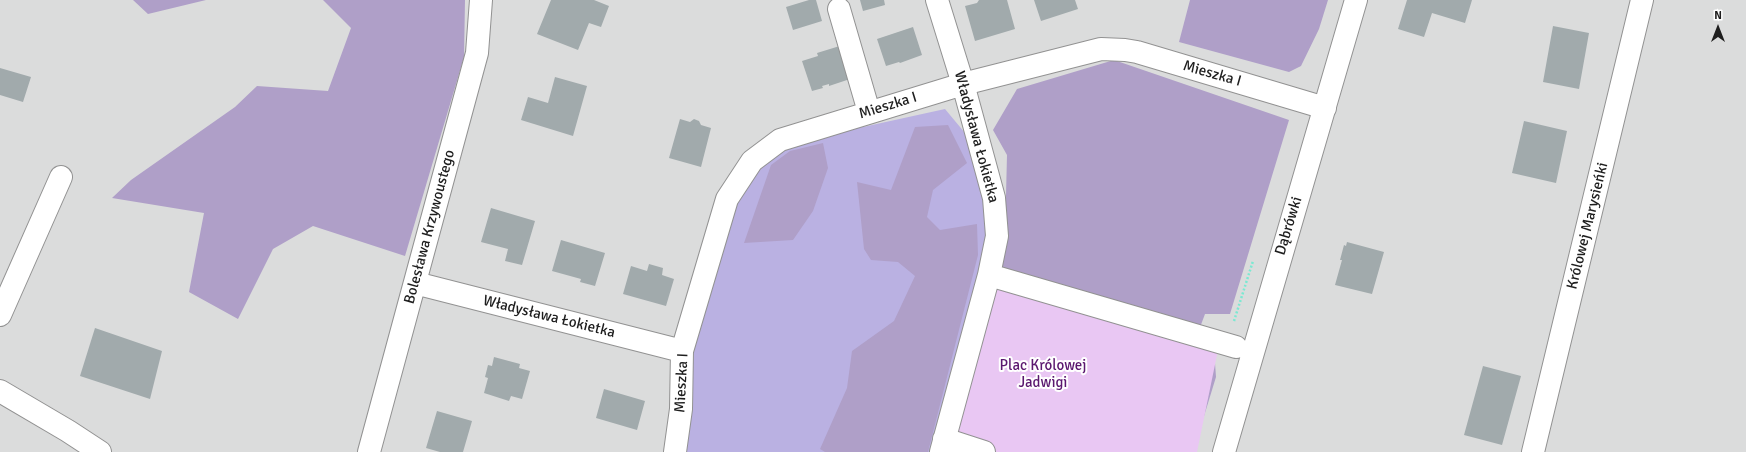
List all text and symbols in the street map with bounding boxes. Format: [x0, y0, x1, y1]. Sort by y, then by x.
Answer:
north arrow [1698, 8, 1738, 48]
text: N [1714, 9, 1722, 22]
street label: Mieszka I [1181, 57, 1243, 91]
street label: Władysława Łokietka [950, 69, 1002, 205]
street label: Mieszka I [857, 89, 919, 123]
street label: Bolesława Krzywoustego [401, 148, 459, 306]
street label: Królowej Marysieńki [1564, 161, 1612, 291]
street label: Dąbrówki [1272, 194, 1306, 258]
street label: Władysława Łokietka [481, 292, 617, 342]
street label: Mieszka I [671, 353, 693, 413]
park label: Plac Królowej Jadwigi [999, 357, 1087, 392]

